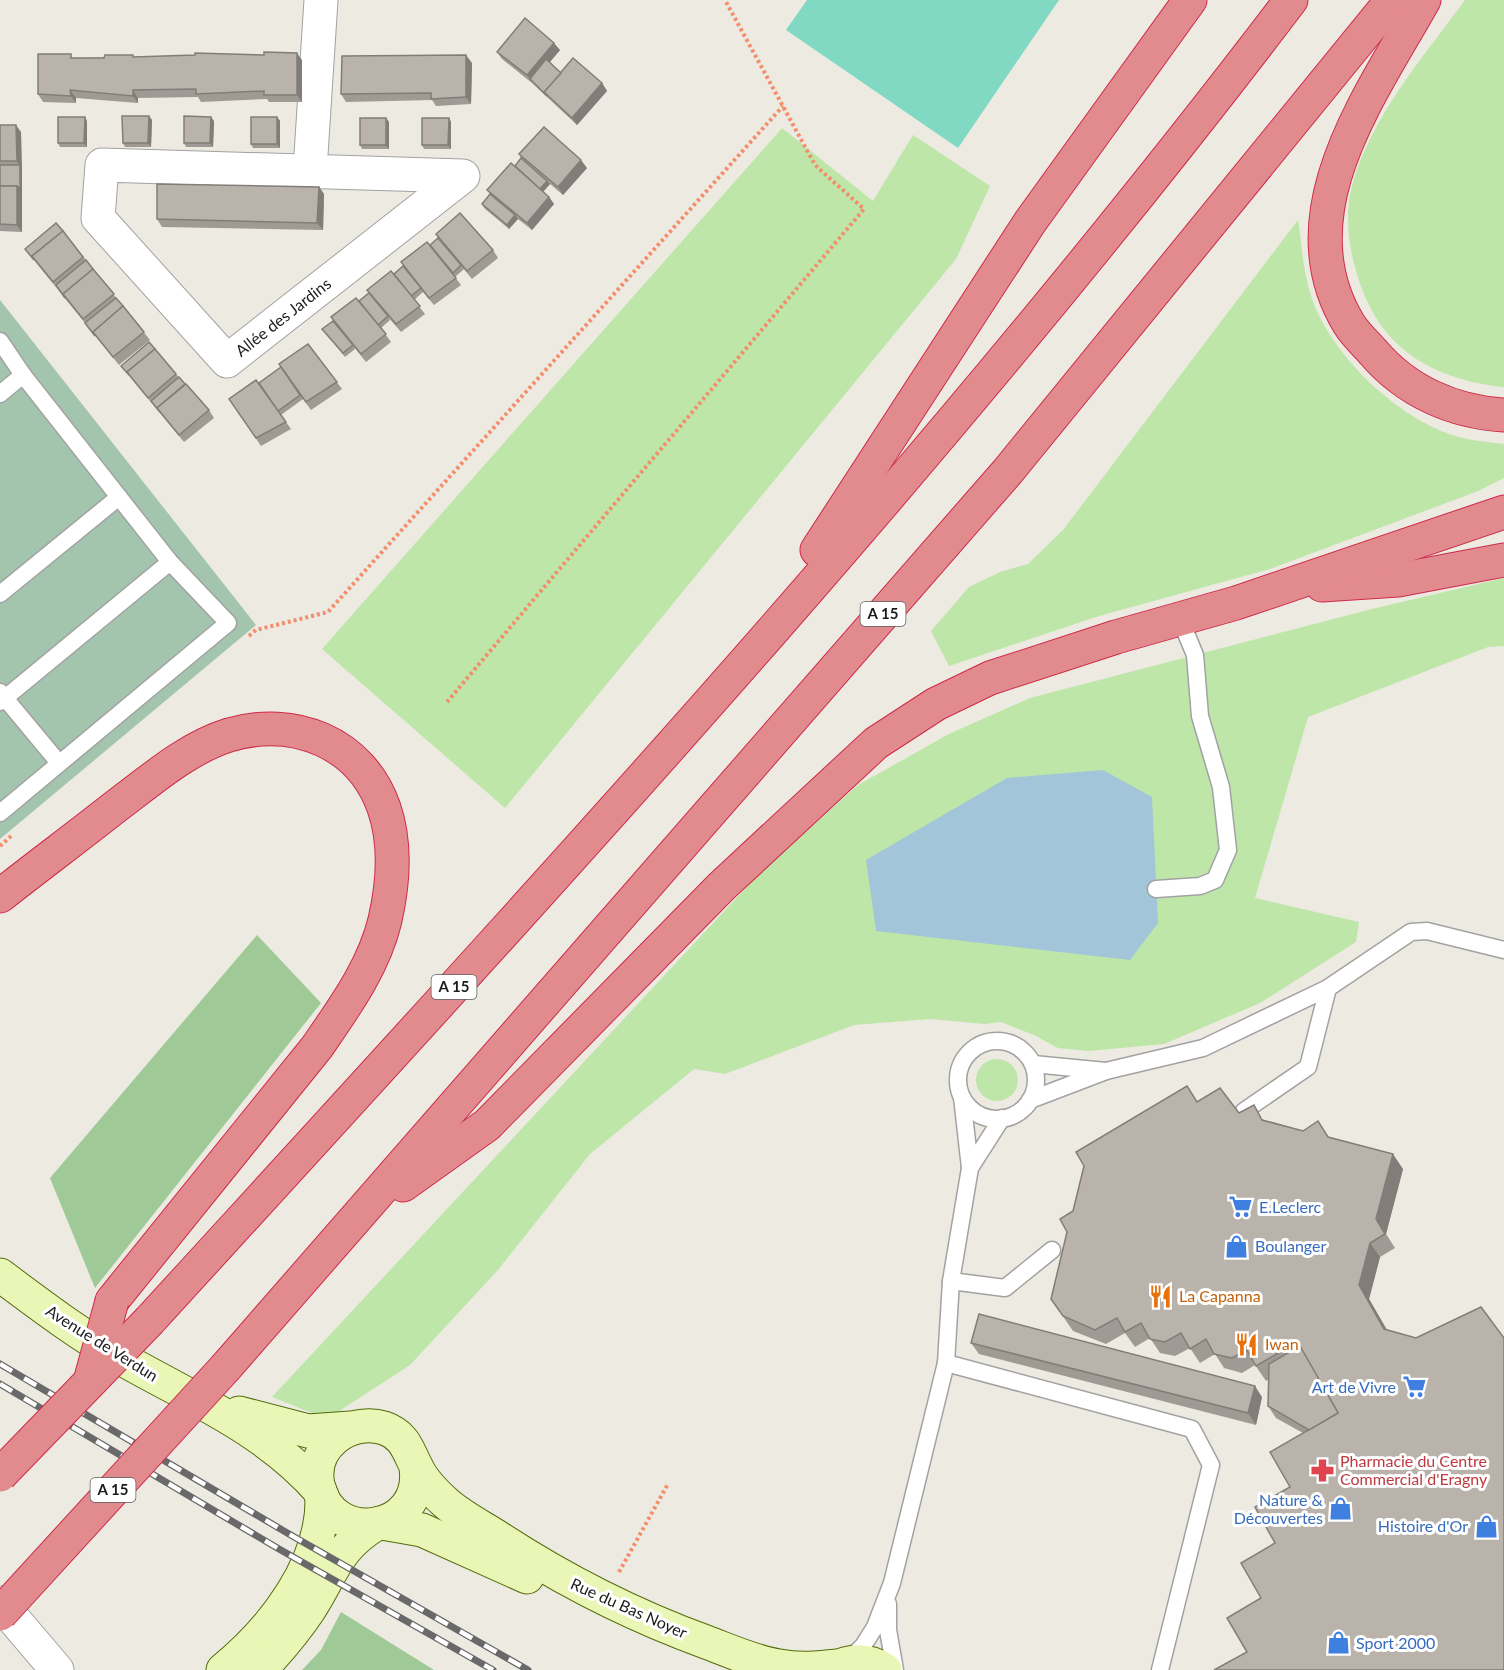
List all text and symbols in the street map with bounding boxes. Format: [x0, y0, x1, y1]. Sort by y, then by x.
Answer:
street label: Allée des Jardins [231, 273, 334, 360]
road number: A 15 [860, 602, 906, 626]
road number: A 15 [432, 975, 476, 999]
supermarket icon: E.Leclerc [1228, 1194, 1254, 1220]
place label: E.Leclerc [1259, 1197, 1321, 1216]
shop icon: Boulanger [1224, 1233, 1250, 1259]
place label: Boulanger [1255, 1236, 1327, 1255]
restaurant icon: La Capanna [1148, 1283, 1174, 1309]
place label: La Capanna [1179, 1286, 1261, 1305]
street label: Avenue de Verdun [43, 1301, 162, 1385]
restaurant icon: Iwan [1234, 1331, 1260, 1357]
place label: Iwan [1265, 1334, 1299, 1353]
supermarket icon: Art de Vivre [1401, 1374, 1427, 1400]
place label: Art de Vivre [1312, 1377, 1396, 1396]
place label: Pharmacie du Centre Commercial d'Eragny [1340, 1451, 1488, 1488]
pharmacy icon: Pharmacie du Centre Commercial d'Eragny [1309, 1457, 1335, 1483]
road number: A 15 [90, 1478, 136, 1502]
place label: Nature & Découvertes [1234, 1490, 1324, 1527]
shop icon: Nature & Découvertes [1328, 1496, 1354, 1522]
shop icon: Histoire d'Or [1473, 1513, 1499, 1539]
place label: Histoire d'Or [1378, 1516, 1468, 1535]
street label: Rue du Bas Noyer [568, 1573, 691, 1642]
shop icon: Sport 2000 [1325, 1630, 1351, 1656]
place label: Sport 2000 [1356, 1633, 1435, 1652]

